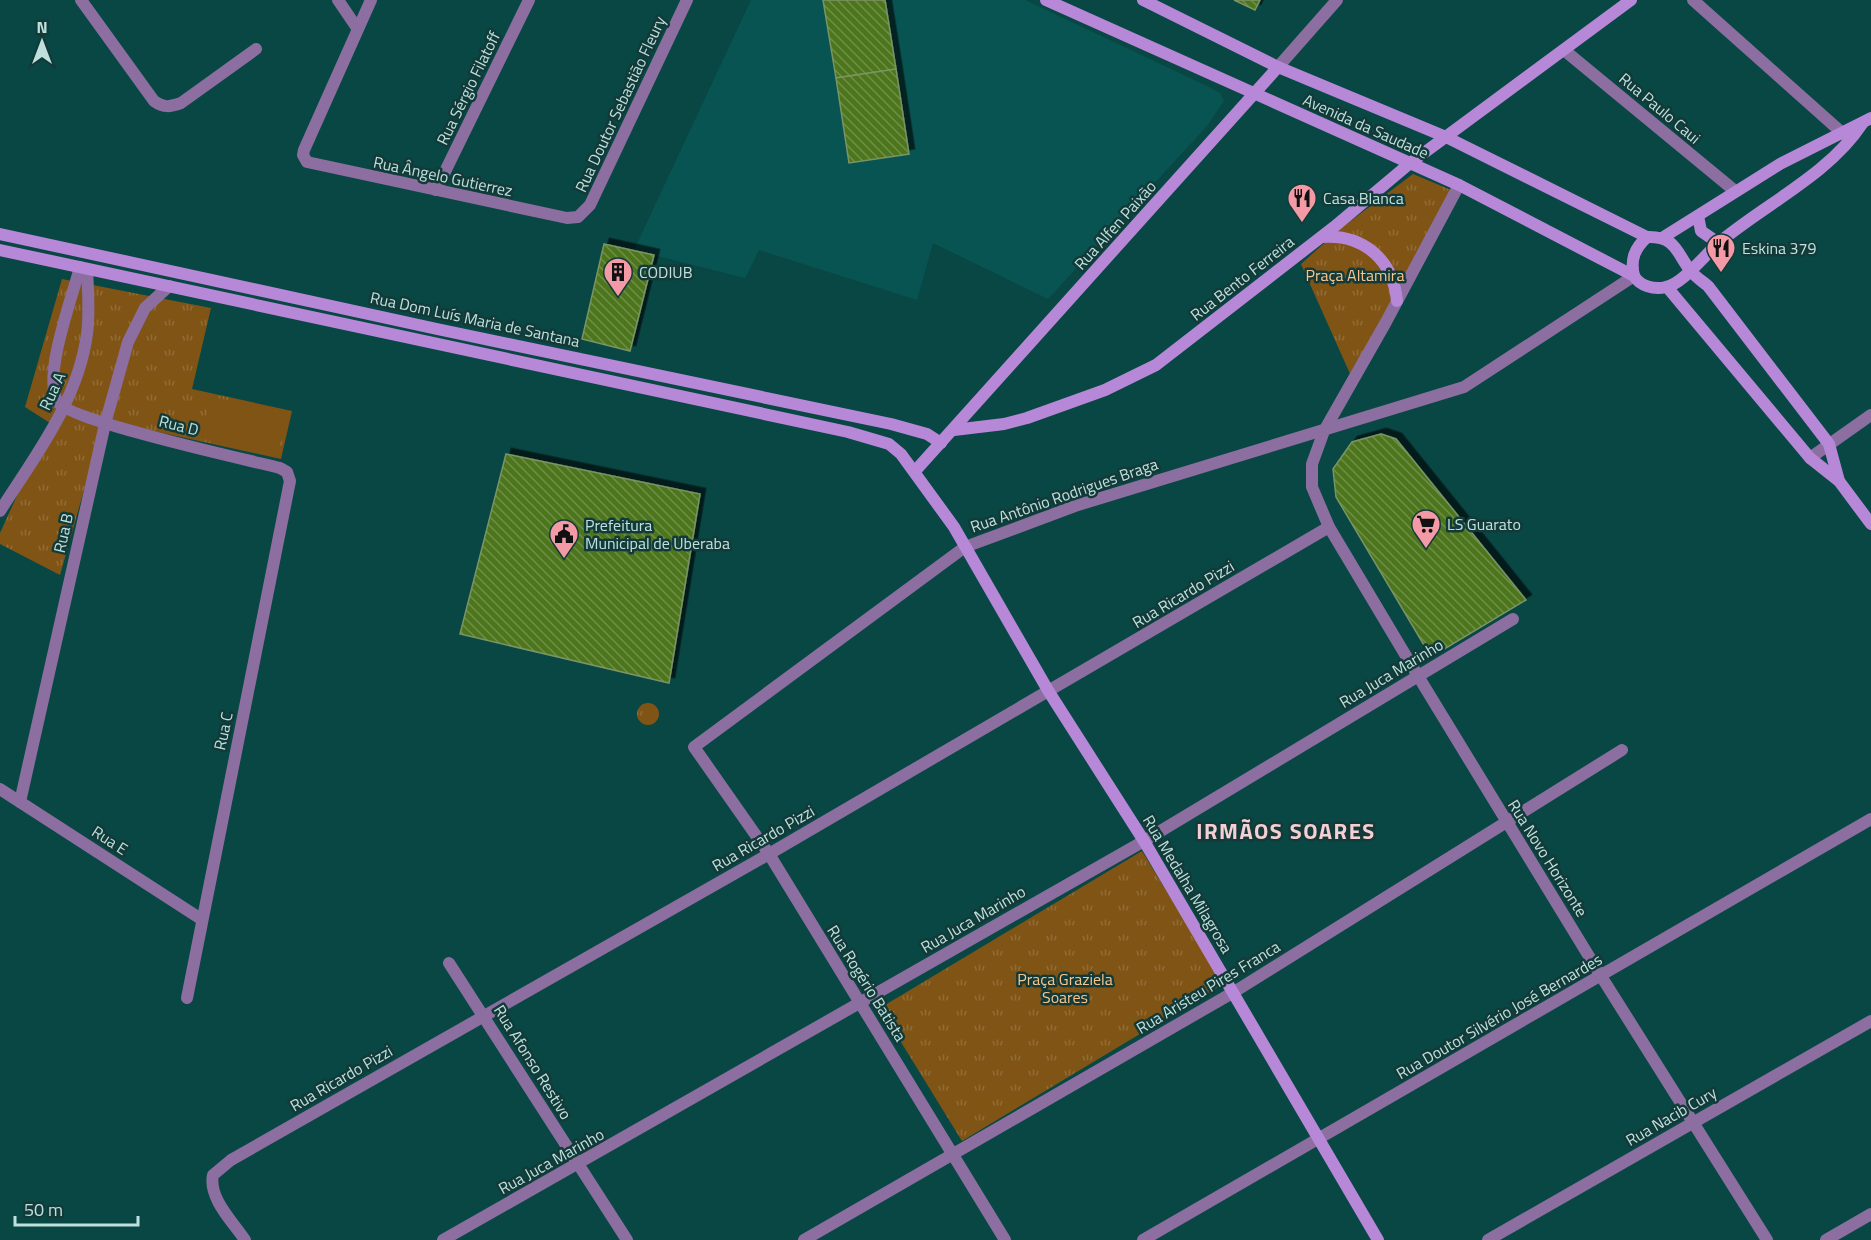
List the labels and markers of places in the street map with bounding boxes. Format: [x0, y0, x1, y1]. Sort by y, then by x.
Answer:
restaurant icon: Casa Blanca [1286, 182, 1318, 224]
place label: Casa Blanca [1323, 186, 1404, 210]
restaurant icon: Eskina 379 [1705, 232, 1737, 274]
place label: Eskina 379 [1742, 236, 1817, 260]
building icon: CODIUB [602, 256, 634, 298]
place label: CODIUB [639, 260, 693, 284]
supermarket icon: LS Guarato [1410, 508, 1442, 550]
place label: LS Guarato [1447, 512, 1521, 536]
place label: Prefeitura Municipal de Uberaba [585, 513, 730, 555]
public building icon: Prefeitura Municipal de Uberaba [548, 518, 580, 560]

